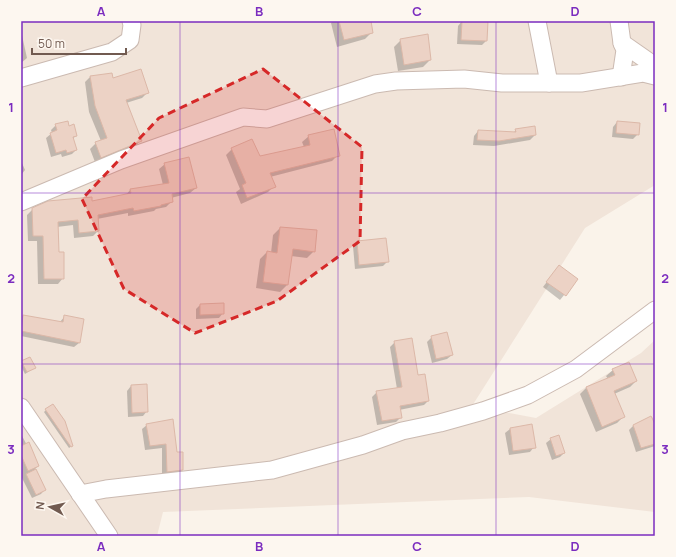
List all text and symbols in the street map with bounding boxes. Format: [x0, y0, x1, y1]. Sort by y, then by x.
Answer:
text: A [97, 2, 106, 20]
text: B [255, 2, 263, 20]
text: C [412, 2, 422, 20]
text: D [570, 2, 580, 20]
scale bar [32, 30, 126, 56]
text: 50 m [38, 35, 65, 52]
text: 1 [8, 98, 14, 116]
text: 1 [662, 98, 668, 116]
text: 2 [7, 269, 15, 287]
text: 2 [661, 269, 669, 287]
text: 3 [7, 440, 15, 458]
text: 3 [661, 440, 669, 458]
north arrow [30, 487, 70, 527]
text: N [32, 500, 48, 510]
text: A [97, 537, 106, 555]
text: B [255, 537, 263, 555]
text: C [412, 537, 422, 555]
text: D [570, 537, 580, 555]

